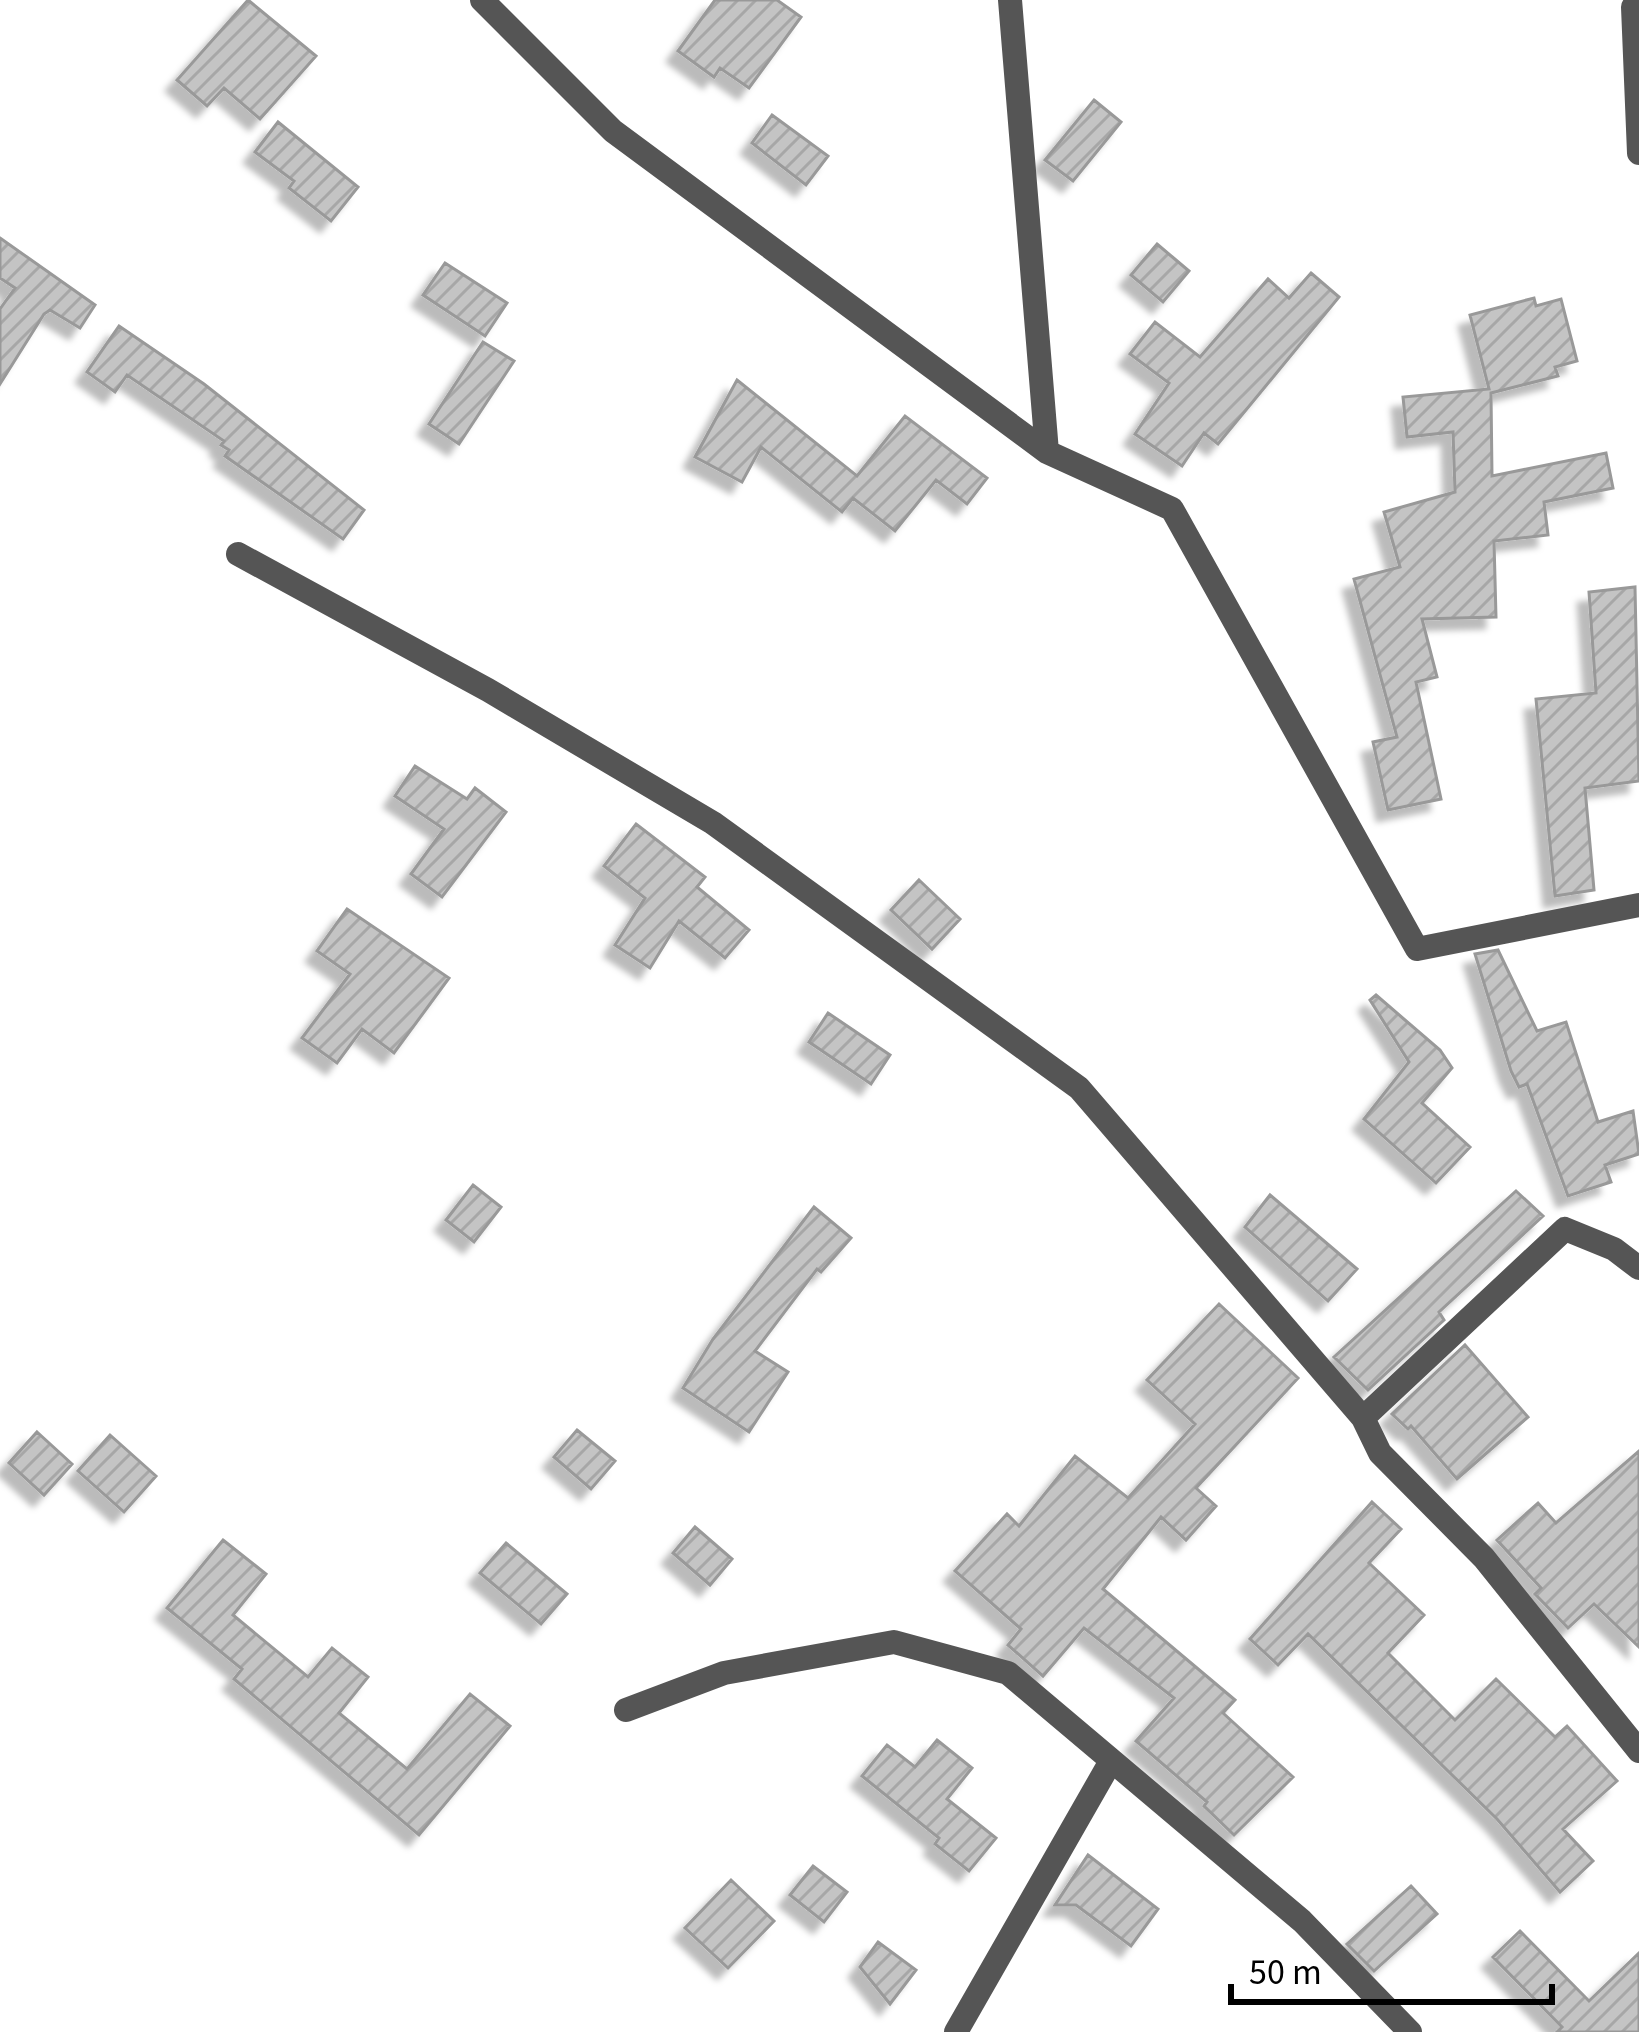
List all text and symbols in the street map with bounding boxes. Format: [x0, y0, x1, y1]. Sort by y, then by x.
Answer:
scale bar [1231, 1930, 1552, 2004]
text: 50 m [1249, 1947, 1322, 1998]

